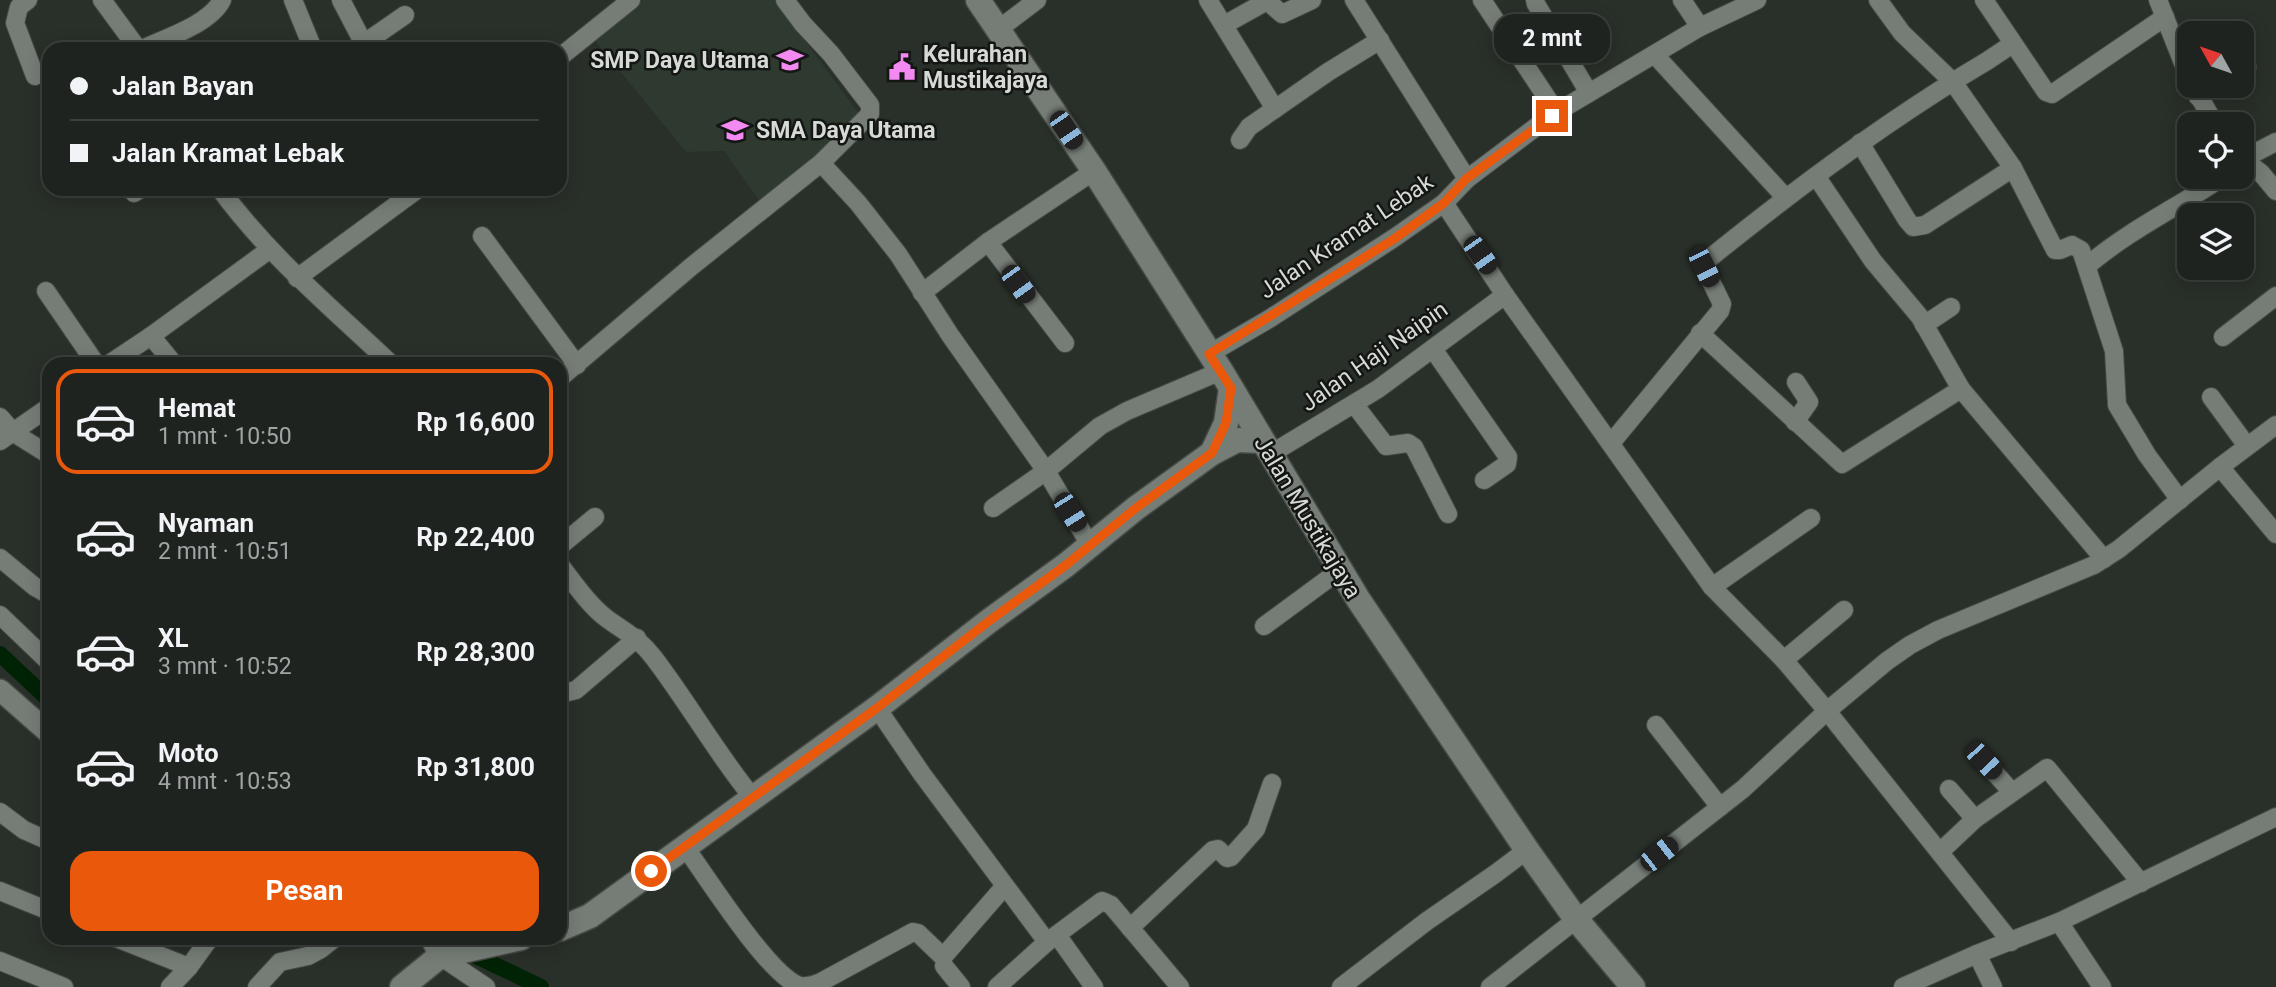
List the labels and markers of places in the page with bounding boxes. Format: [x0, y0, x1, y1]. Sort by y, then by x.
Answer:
place label: Kelurahan Mustikajaya [923, 41, 1048, 94]
school or university icon: SMP Daya Utama [775, 45, 805, 75]
place label: SMP Daya Utama [590, 47, 769, 74]
public building icon: Kelurahan Mustikajaya [887, 52, 917, 82]
school or university icon: SMA Daya Utama [720, 115, 750, 145]
place label: SMA Daya Utama [756, 117, 936, 144]

